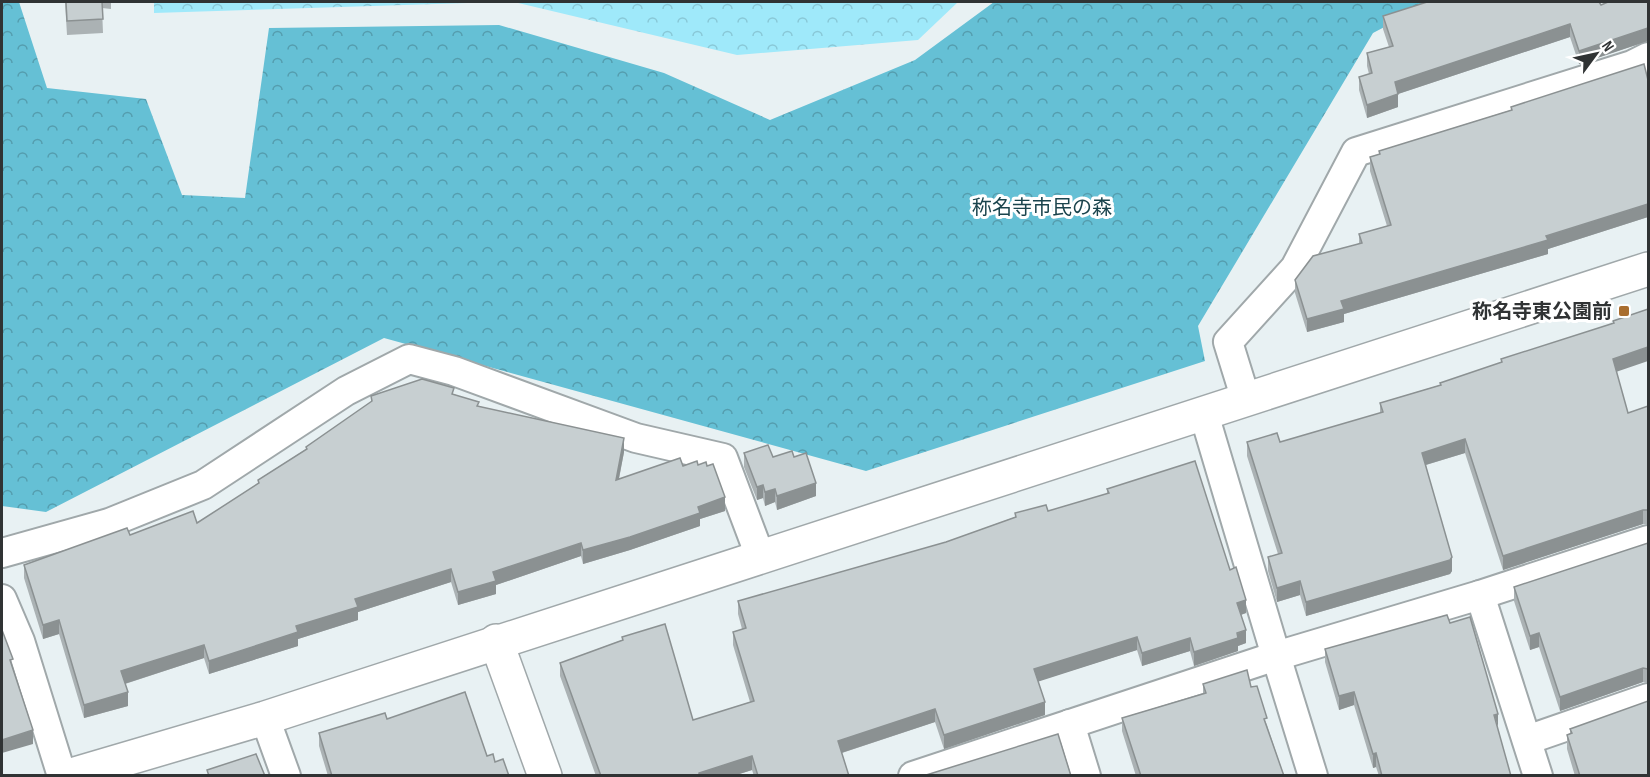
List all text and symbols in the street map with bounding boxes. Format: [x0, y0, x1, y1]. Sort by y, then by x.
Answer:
north arrow [1566, 24, 1626, 84]
text: N [1597, 38, 1618, 55]
park label: 称名寺市民の森 [972, 196, 1112, 220]
place label: 称名寺東公園前 [1472, 300, 1612, 324]
marker: 称名寺東公園前 [1617, 304, 1631, 318]

